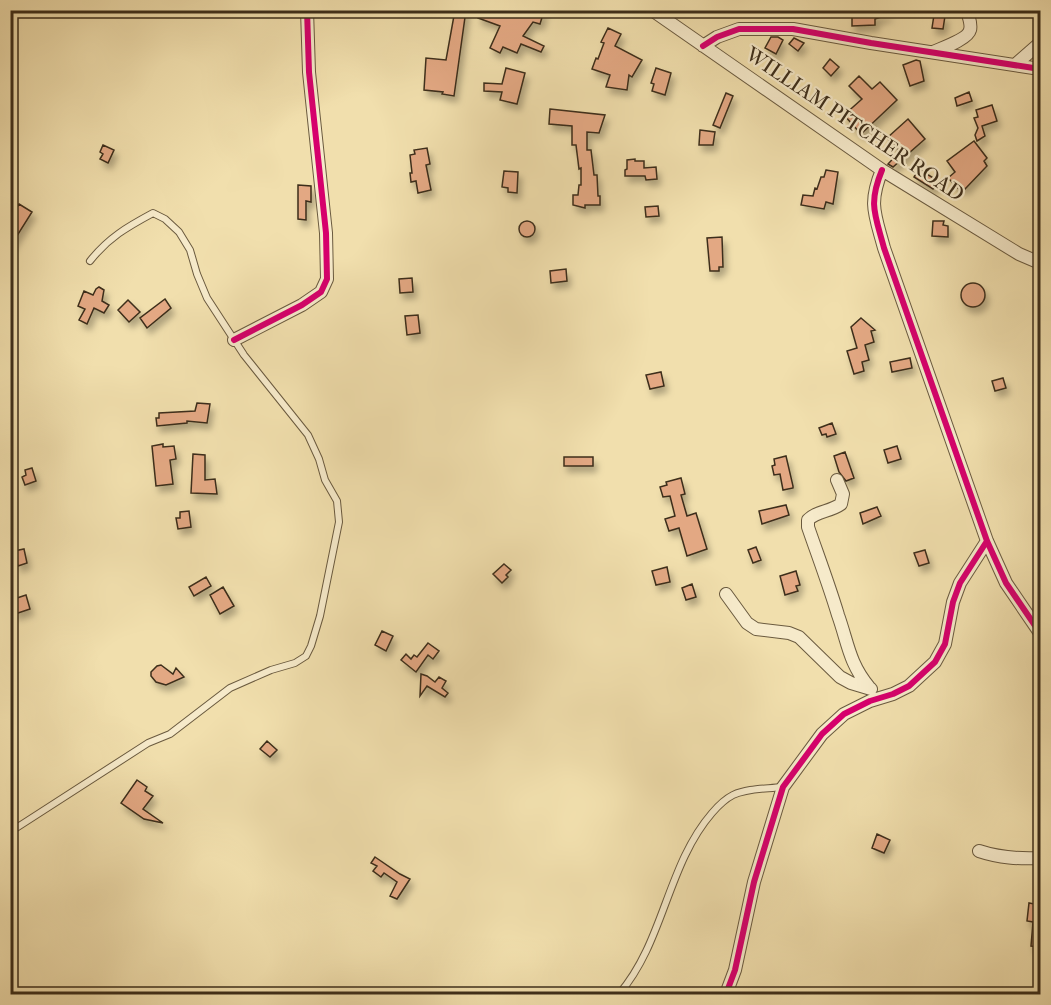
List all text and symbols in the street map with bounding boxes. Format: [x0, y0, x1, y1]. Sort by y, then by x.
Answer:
street label: WILLIAM PITCHER ROAD [740, 41, 969, 206]

